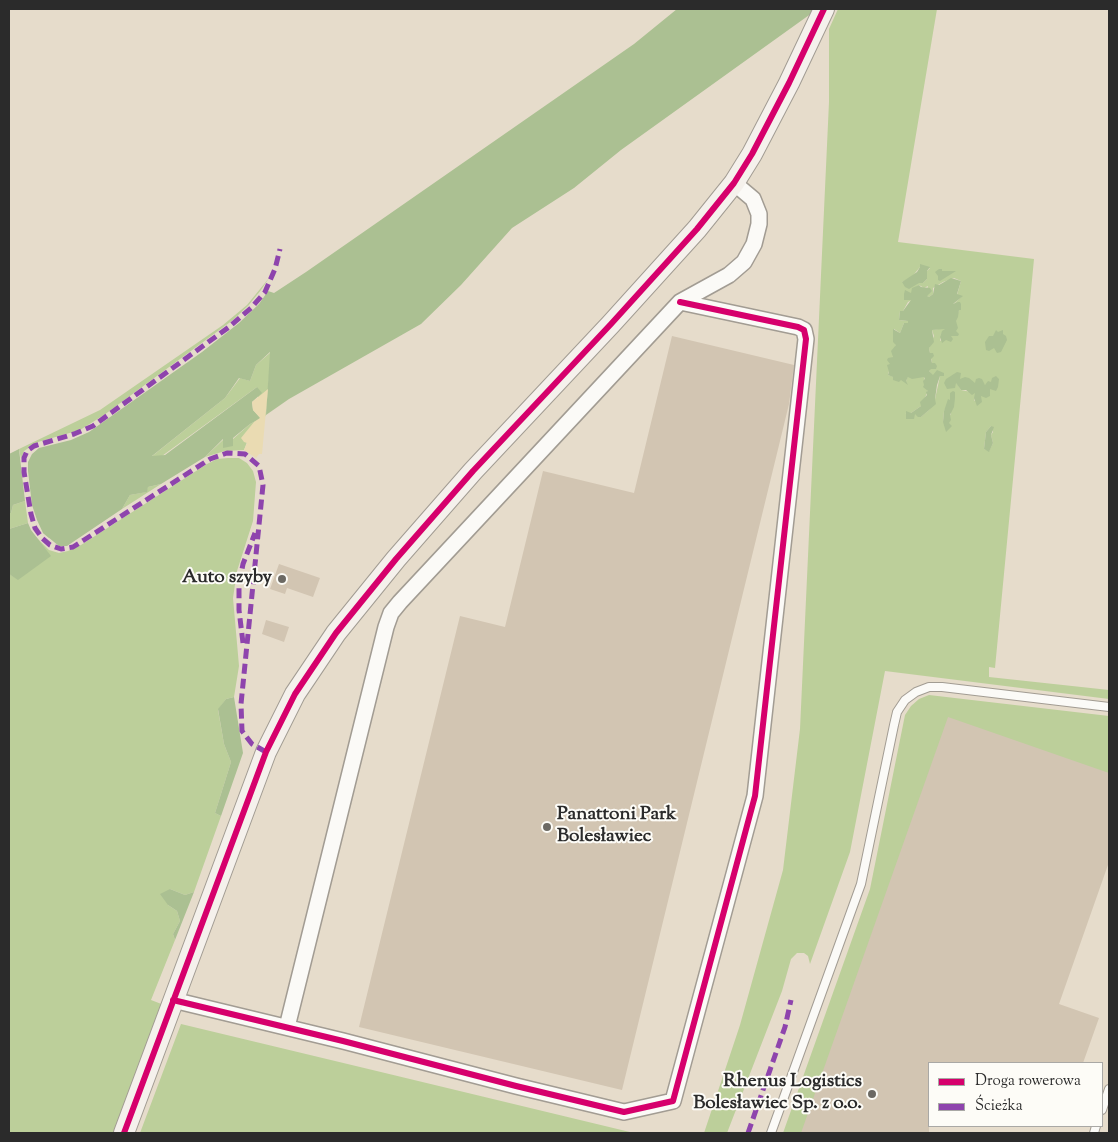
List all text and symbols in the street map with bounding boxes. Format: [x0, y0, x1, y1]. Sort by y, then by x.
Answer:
place label: Auto szyby [182, 568, 272, 590]
marker: Auto szyby [276, 573, 288, 585]
place label: Panattoni Park Bolesławiec [557, 805, 676, 849]
marker: Panattoni Park Bolesławiec [541, 821, 553, 833]
legend [928, 1062, 1103, 1127]
text: Droga rowerowa [975, 1071, 1081, 1092]
place label: Rhenus Logistics Bolesławiec Sp. z o.o. [693, 1072, 862, 1116]
marker: Rhenus Logistics Bolesławiec Sp. z o.o. [866, 1088, 878, 1100]
text: Ścieżka [975, 1096, 1023, 1117]

